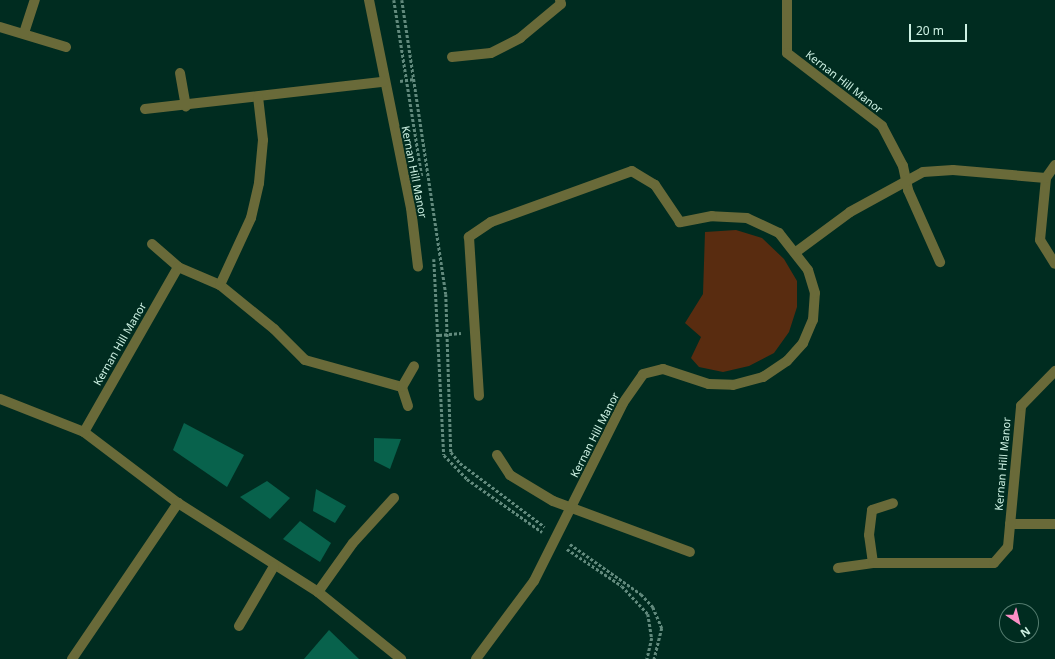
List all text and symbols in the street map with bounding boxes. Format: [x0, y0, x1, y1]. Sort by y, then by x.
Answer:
scale bar [911, 16, 969, 42]
text: 20 m [916, 22, 944, 39]
street label: Kernan Hill Manor [803, 48, 885, 116]
street label: Kernan Hill Manor [399, 125, 429, 219]
street label: Kernan Hill Manor [91, 300, 149, 388]
street label: Kernan Hill Manor [568, 390, 622, 480]
street label: Kernan Hill Manor [992, 417, 1014, 511]
north arrow [999, 603, 1039, 643]
text: N [1018, 624, 1034, 641]

